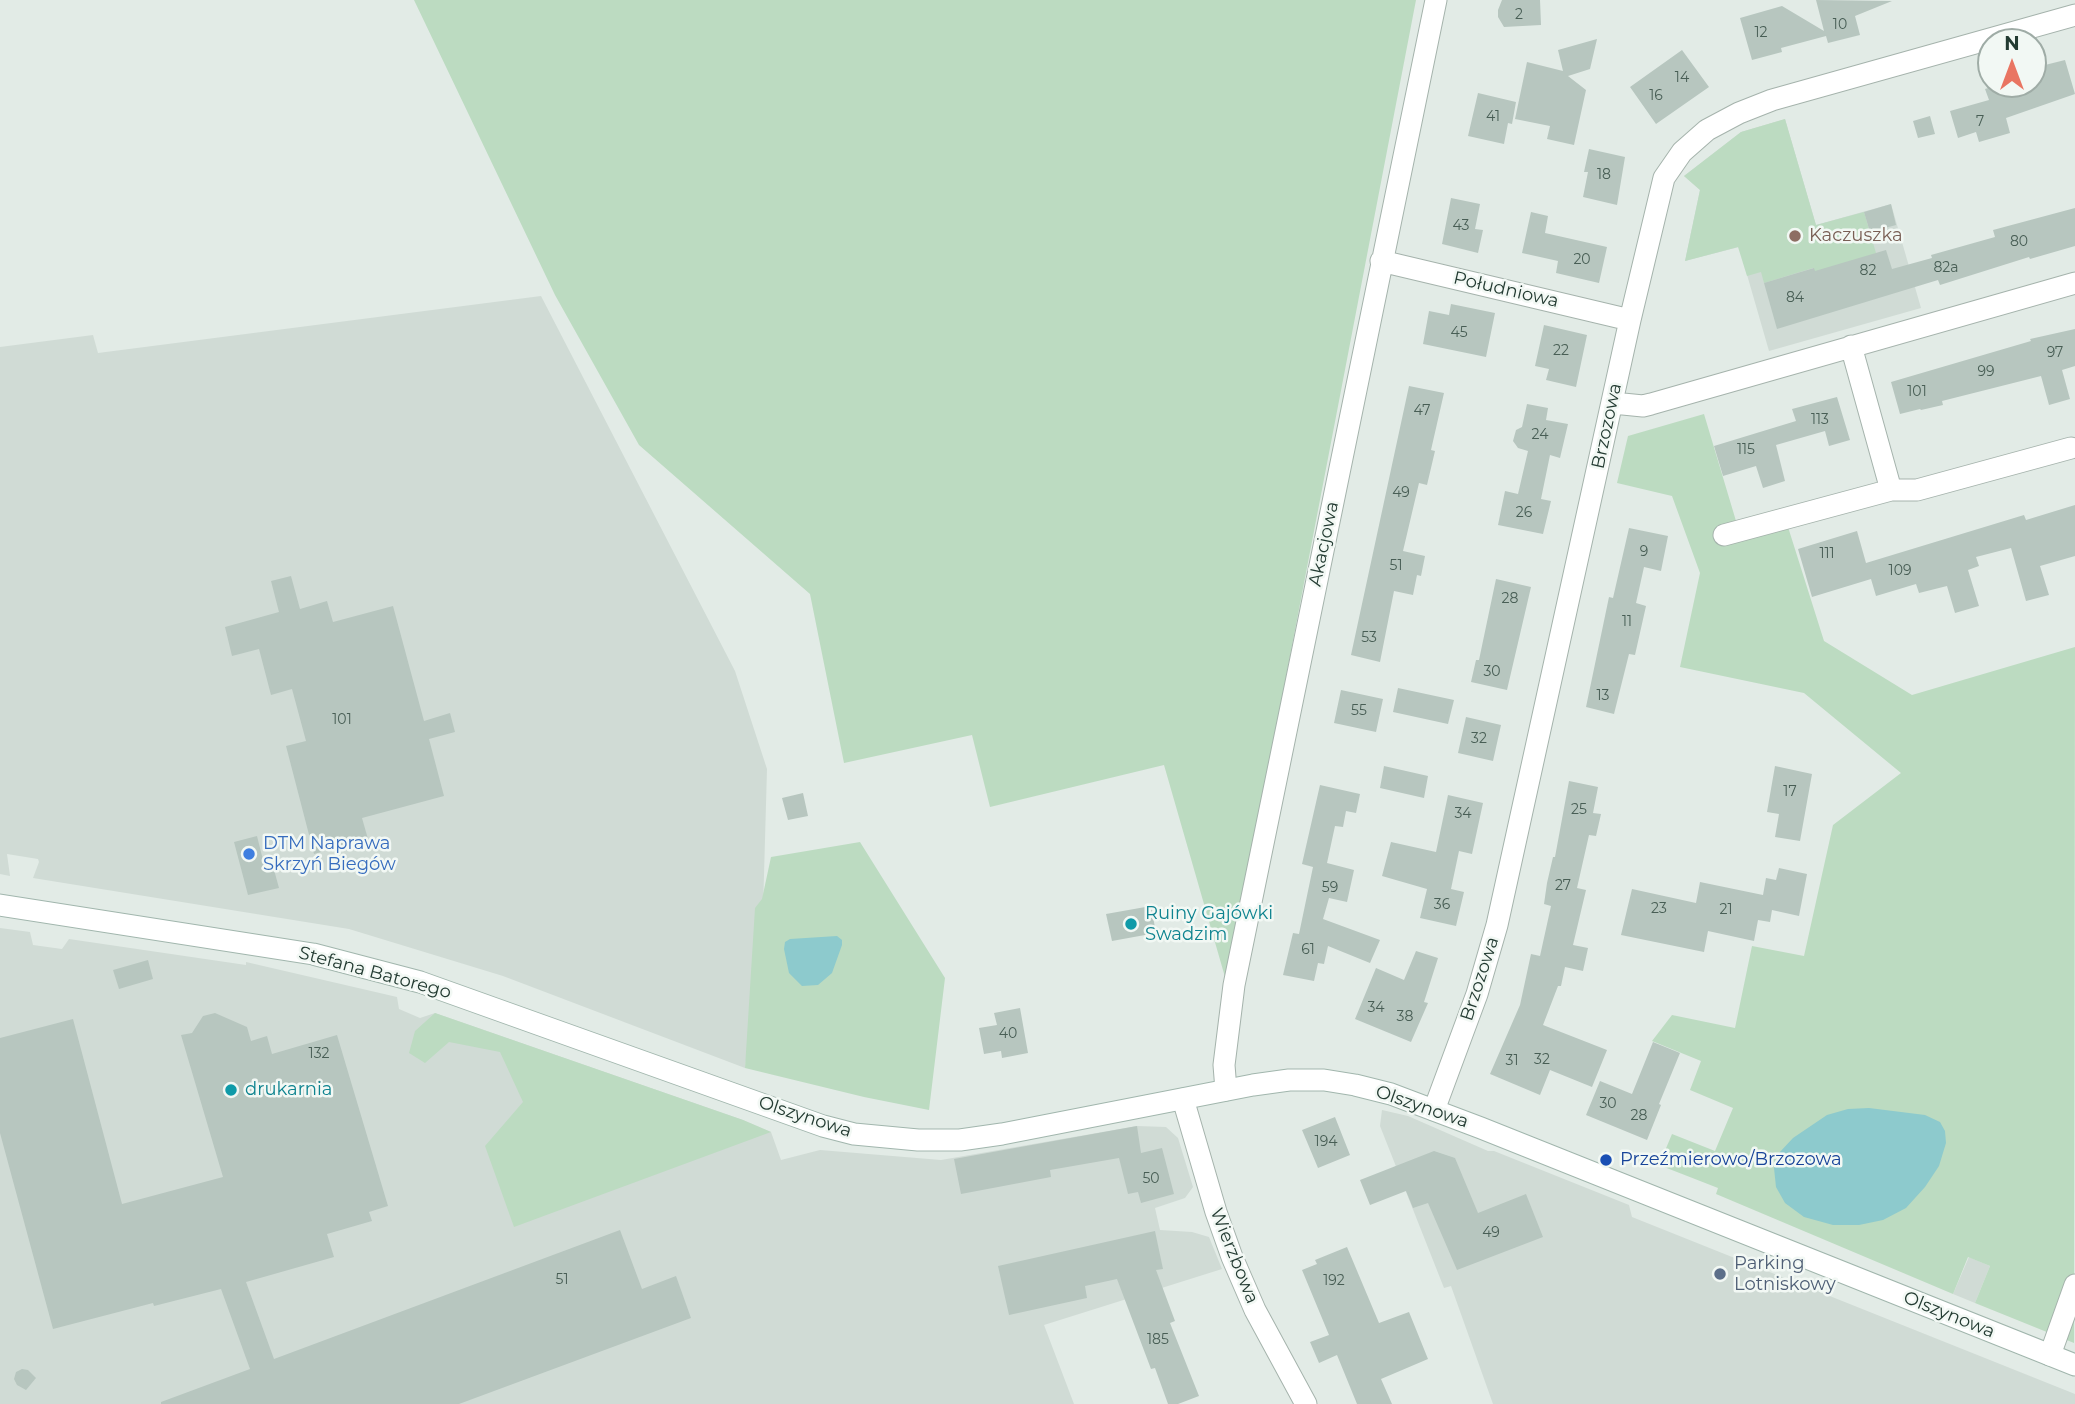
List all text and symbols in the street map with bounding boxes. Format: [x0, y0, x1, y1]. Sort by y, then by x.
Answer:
house number: 2 [1515, 7, 1523, 23]
house number: 10 [1833, 17, 1847, 33]
house number: 12 [1754, 25, 1768, 41]
north arrow [1977, 28, 2047, 98]
text: N [2004, 32, 2020, 55]
house number: 14 [1675, 70, 1689, 86]
house number: 16 [1649, 88, 1663, 104]
house number: 41 [1486, 109, 1500, 125]
house number: 7 [1976, 114, 1984, 130]
house number: 18 [1597, 167, 1611, 183]
house number: 43 [1453, 218, 1469, 234]
place label: Kaczuszka [1809, 225, 1903, 247]
marker: Kaczuszka [1787, 228, 1803, 244]
house number: 80 [2010, 234, 2028, 250]
house number: 20 [1573, 252, 1591, 268]
house number: 82a [1933, 260, 1959, 276]
house number: 82 [1860, 263, 1876, 279]
street label: Południowa [1451, 267, 1561, 313]
house number: 84 [1786, 290, 1804, 306]
house number: 45 [1450, 325, 1468, 341]
house number: 22 [1553, 343, 1569, 359]
house number: 97 [2047, 345, 2063, 361]
house number: 99 [1977, 364, 1995, 380]
street label: Brzozowa [1587, 381, 1627, 471]
house number: 101 [1907, 384, 1927, 400]
house number: 47 [1414, 403, 1430, 419]
house number: 113 [1811, 412, 1829, 428]
house number: 24 [1532, 427, 1548, 443]
house number: 115 [1737, 442, 1755, 458]
house number: 49 [1392, 485, 1410, 501]
street label: Akacjowa [1304, 500, 1344, 588]
house number: 26 [1516, 505, 1532, 521]
house number: 9 [1640, 544, 1648, 560]
house number: 111 [1819, 546, 1835, 562]
house number: 51 [1390, 558, 1402, 574]
house number: 109 [1889, 563, 1911, 579]
house number: 28 [1502, 591, 1518, 607]
house number: 11 [1622, 614, 1632, 630]
house number: 53 [1361, 630, 1377, 646]
house number: 30 [1483, 664, 1501, 680]
house number: 13 [1597, 688, 1609, 704]
house number: 55 [1351, 703, 1367, 719]
house number: 101 [332, 712, 352, 728]
house number: 32 [1471, 731, 1487, 747]
house number: 17 [1783, 784, 1797, 800]
house number: 25 [1571, 802, 1587, 818]
house number: 34 [1454, 806, 1472, 822]
place label: DTM Naprawa Skrzyń Biegów [263, 833, 396, 876]
marker: DTM Naprawa Skrzyń Biegów [241, 846, 257, 862]
house number: 27 [1555, 878, 1571, 894]
house number: 59 [1322, 880, 1338, 896]
house number: 36 [1434, 897, 1450, 913]
house number: 23 [1651, 901, 1667, 917]
house number: 21 [1719, 902, 1733, 918]
place label: Ruiny Gajówki Swadzim [1145, 903, 1273, 946]
marker: Ruiny Gajówki Swadzim [1123, 916, 1139, 932]
street label: Brzozowa [1456, 934, 1504, 1024]
street label: Stefana Batorego [296, 942, 454, 1004]
house number: 61 [1301, 942, 1315, 958]
house number: 34 [1367, 1000, 1385, 1016]
house number: 38 [1397, 1009, 1413, 1025]
house number: 40 [999, 1026, 1017, 1042]
house number: 132 [309, 1046, 329, 1062]
house number: 32 [1534, 1052, 1550, 1068]
house number: 31 [1506, 1053, 1518, 1069]
place label: drukarnia [245, 1079, 332, 1101]
street label: Olszynowa [1373, 1081, 1471, 1133]
marker: drukarnia [223, 1082, 239, 1098]
street label: Olszynowa [756, 1092, 854, 1142]
house number: 30 [1599, 1096, 1617, 1112]
house number: 28 [1631, 1108, 1647, 1124]
house number: 194 [1315, 1134, 1337, 1150]
place label: Przeźmierowo/Brzozowa [1620, 1149, 1842, 1171]
marker: Przeźmierowo/Brzozowa [1598, 1152, 1614, 1168]
house number: 50 [1142, 1171, 1160, 1187]
street label: Wierzbowa [1205, 1205, 1263, 1307]
house number: 49 [1482, 1225, 1500, 1241]
place label: Parking Lotniskowy [1734, 1253, 1836, 1296]
marker: Parking Lotniskowy [1712, 1266, 1728, 1282]
house number: 51 [556, 1272, 568, 1288]
house number: 192 [1323, 1273, 1345, 1289]
street label: Olszynowa [1900, 1287, 1998, 1343]
house number: 185 [1147, 1332, 1169, 1348]

